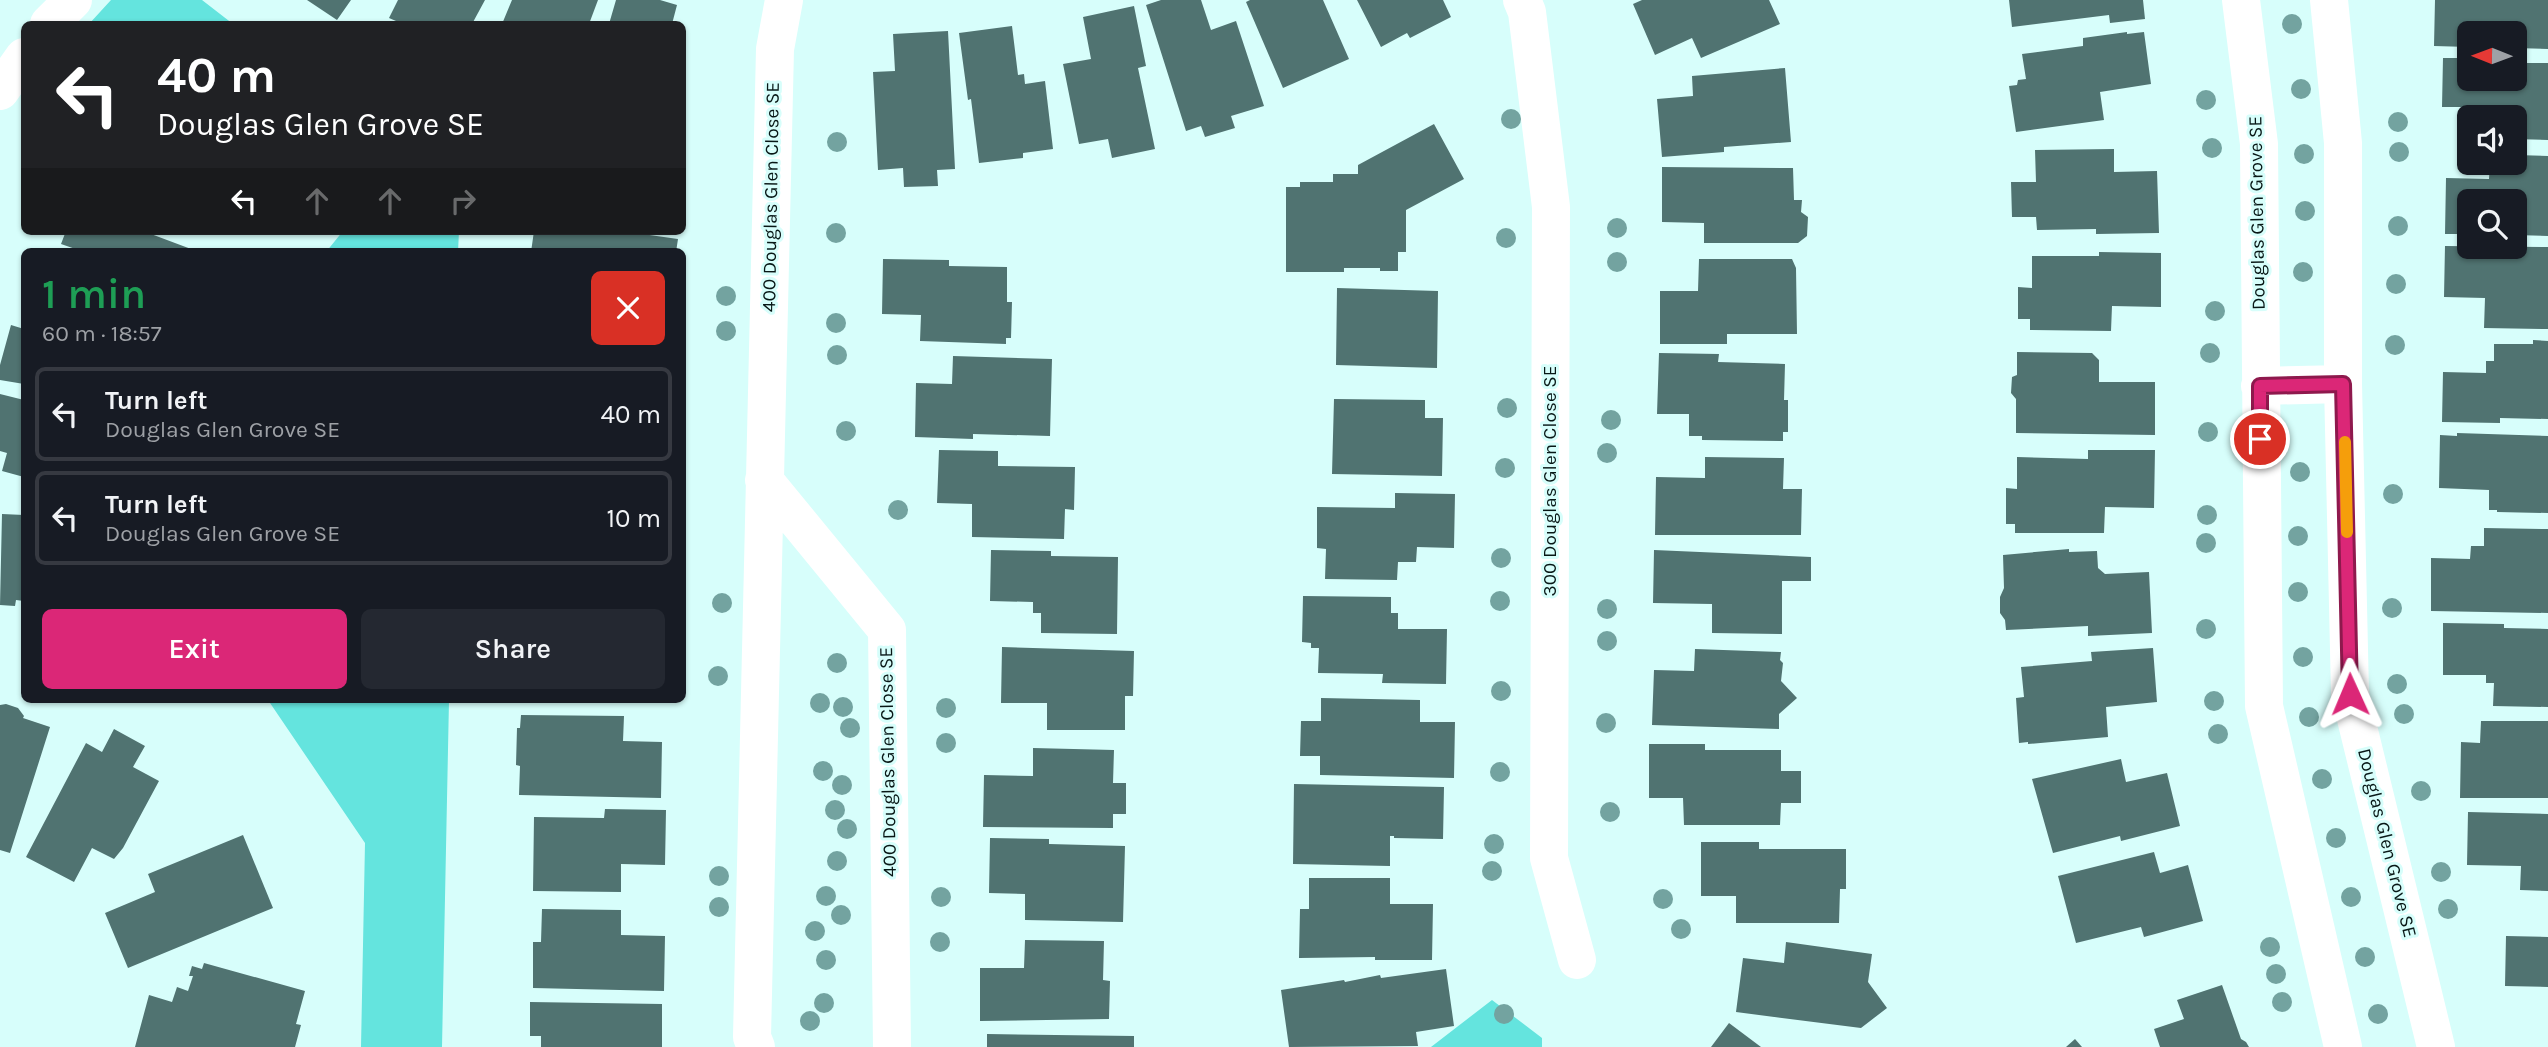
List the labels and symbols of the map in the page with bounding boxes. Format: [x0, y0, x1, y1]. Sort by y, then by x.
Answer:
north arrow [2457, 21, 2527, 91]
street label: 400 Douglas Glen Close SE [758, 82, 784, 312]
street label: Douglas Glen Grove SE [2244, 116, 2270, 310]
street label: 300 Douglas Glen Close SE [1539, 366, 1561, 596]
pin [2230, 409, 2290, 469]
street label: 400 Douglas Glen Close SE [875, 647, 901, 877]
position arrow [2313, 657, 2387, 731]
street label: Douglas Glen Grove SE [2353, 746, 2421, 940]

